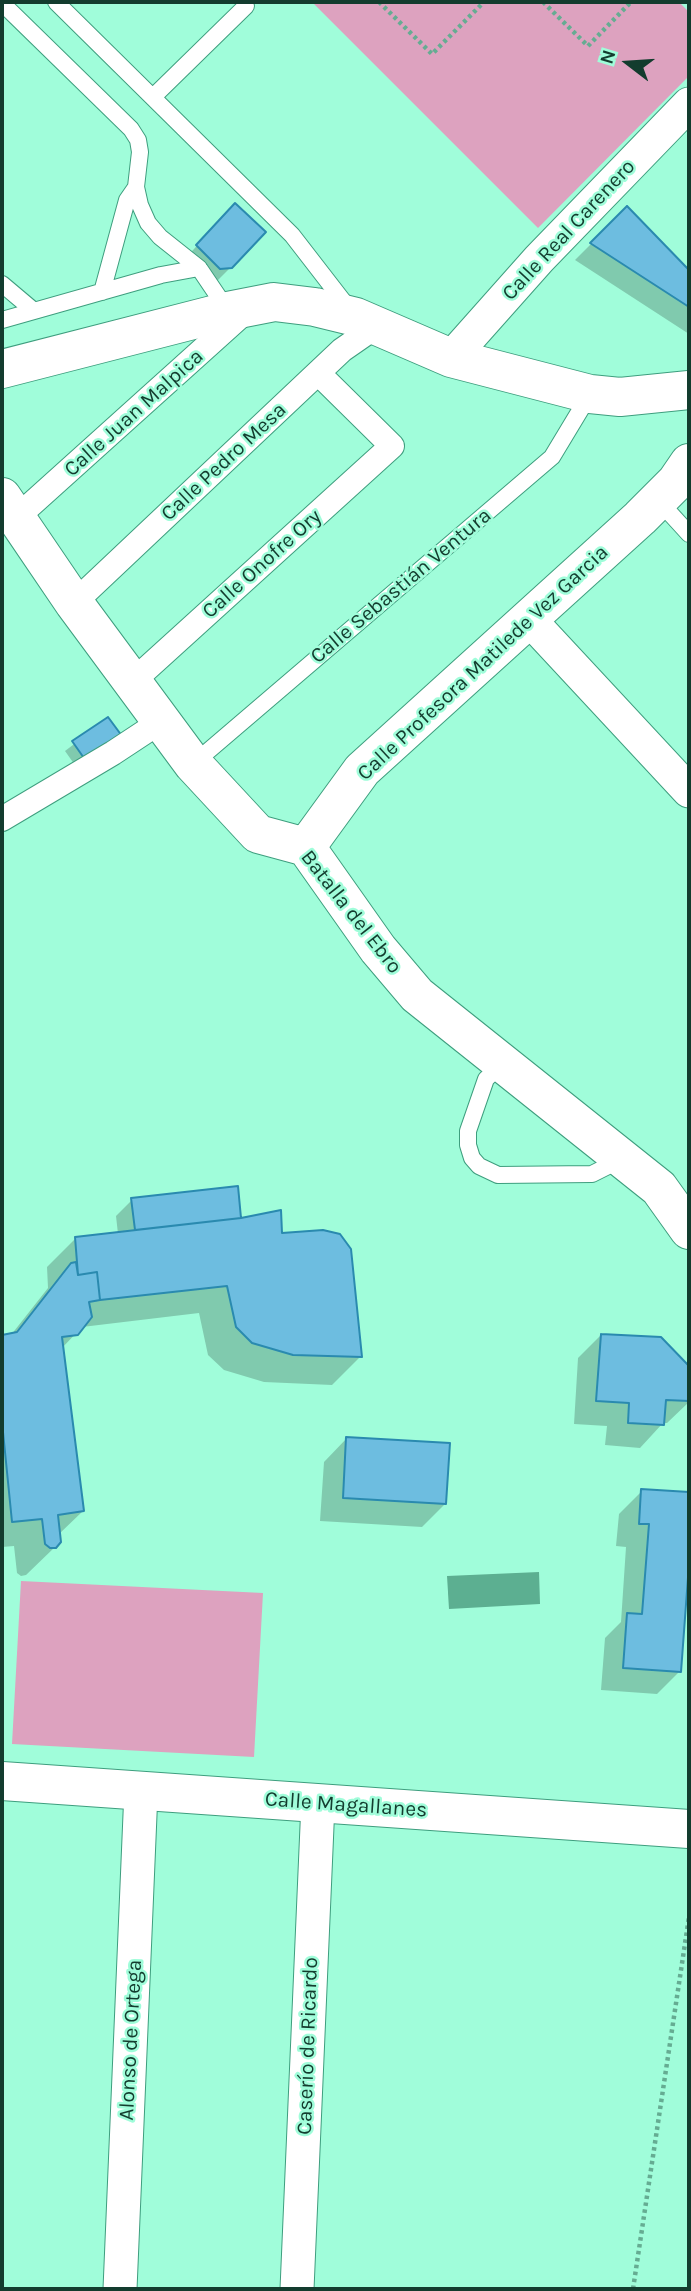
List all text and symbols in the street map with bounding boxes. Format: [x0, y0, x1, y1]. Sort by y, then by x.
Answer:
north arrow [593, 28, 663, 98]
text: N [595, 47, 620, 67]
street label: Calle Real Carenero [497, 154, 641, 306]
street label: Calle Juan Malpica [59, 344, 209, 482]
street label: Calle Pedro Mesa [156, 398, 292, 526]
street label: Calle Sebastián Ventura [305, 503, 497, 669]
street label: Calle Onofre Ory [197, 504, 327, 624]
street label: Calle Profesora Matilede Vez Garcia [352, 540, 614, 786]
street label: Batalla del Ebro [295, 845, 407, 979]
street label: Calle Magallanes [264, 1787, 428, 1823]
street label: Caserío de Ricardo [292, 1957, 324, 2135]
street label: Alonso de Ortega [114, 1959, 148, 2121]

